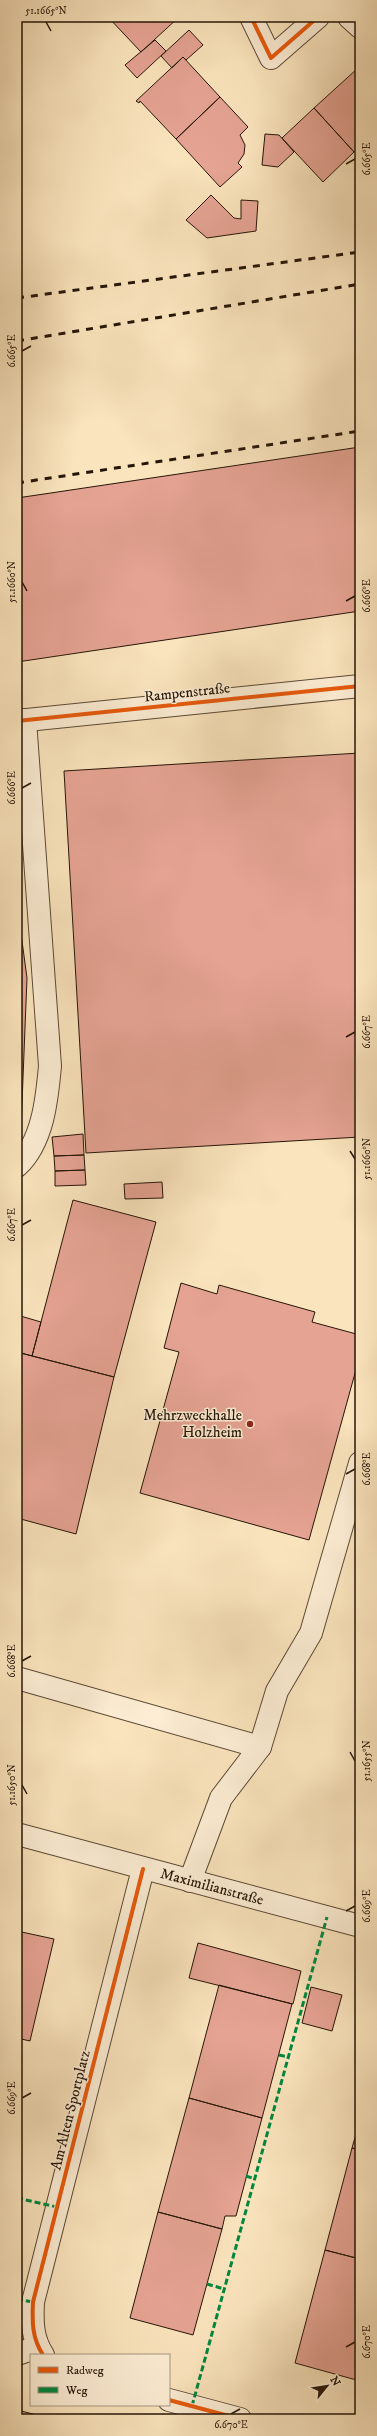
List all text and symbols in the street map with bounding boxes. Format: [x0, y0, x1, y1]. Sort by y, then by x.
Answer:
text: 51.1665°N [25, 5, 67, 17]
text: 6.665°E [361, 142, 373, 176]
text: 6.665°E [6, 334, 18, 368]
text: 51.1660°N [6, 561, 18, 603]
text: 6.666°E [361, 579, 373, 613]
street label: Rampenstraße [143, 679, 231, 706]
text: 6.666°E [6, 771, 18, 805]
text: 6.667°E [361, 1015, 373, 1049]
text: 51.1660°N [361, 1138, 373, 1180]
text: 6.667°E [6, 1208, 18, 1242]
place label: Mehrzweckhalle Holzheim [143, 1406, 242, 1442]
marker: Mehrzweckhalle Holzheim [245, 1419, 255, 1429]
text: 6.668°E [361, 1452, 373, 1486]
text: 6.668°E [6, 1644, 18, 1678]
text: 51.1655°N [361, 1740, 373, 1782]
text: 51.1650°N [6, 1764, 18, 1806]
street label: Maximilianstraße [158, 1864, 266, 1910]
text: 6.669°E [361, 1889, 373, 1923]
street label: Am Alten Sportplatz [46, 2048, 95, 2172]
text: 6.669°E [6, 2081, 18, 2115]
text: 6.670°E [361, 2325, 373, 2359]
legend [30, 2354, 170, 2406]
text: Radweg [66, 2363, 104, 2378]
north arrow [307, 2366, 347, 2406]
text: N [326, 2374, 343, 2389]
text: Weg [65, 2383, 87, 2398]
text: 6.670°E [214, 2419, 248, 2431]

